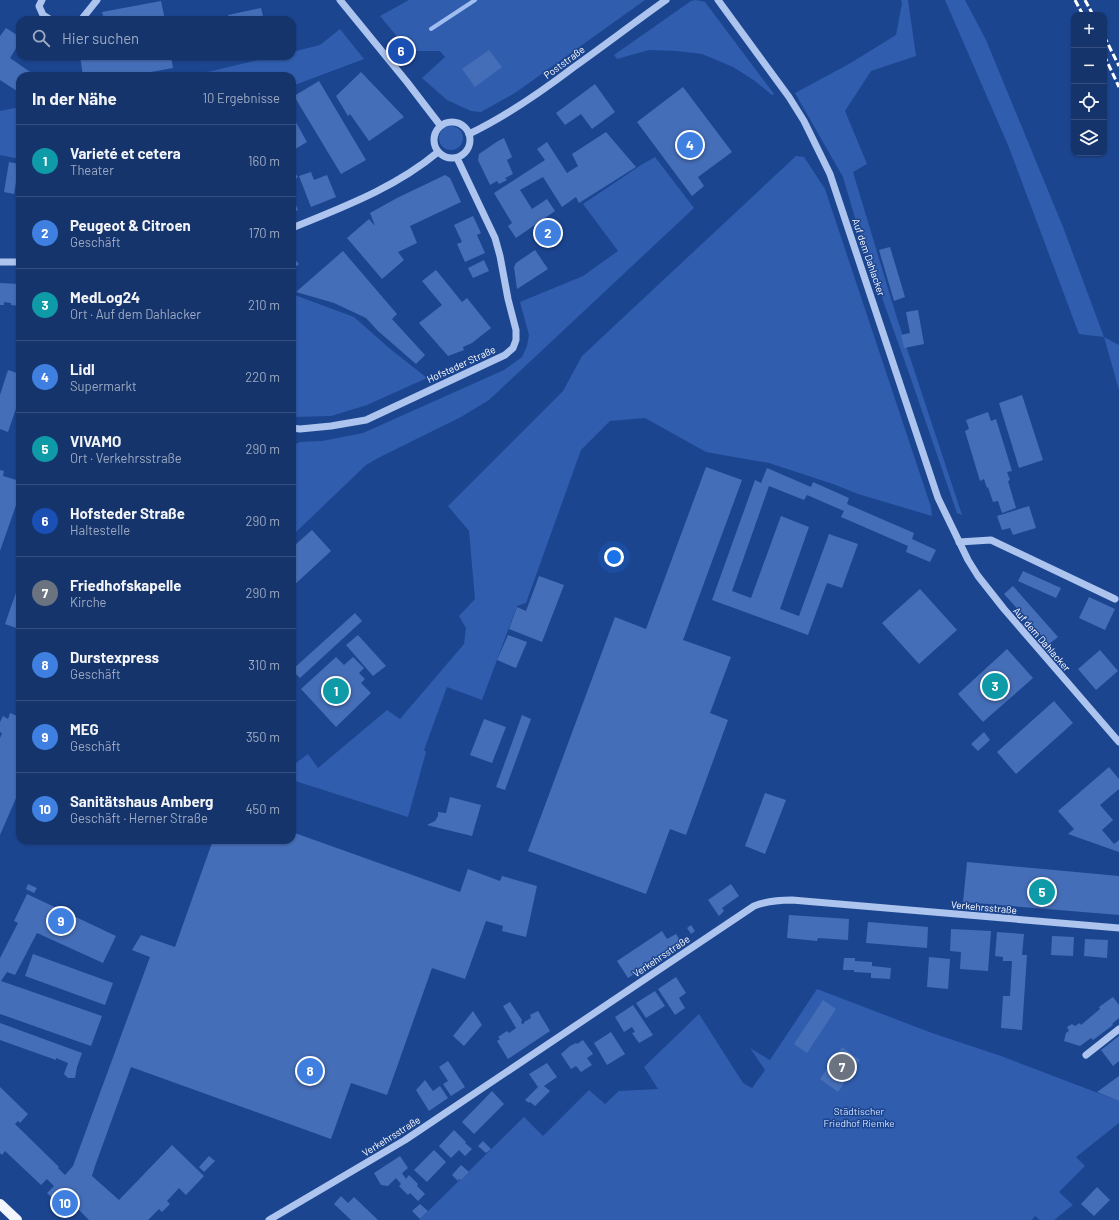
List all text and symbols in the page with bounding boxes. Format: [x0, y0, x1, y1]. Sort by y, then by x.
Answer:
map controls [1071, 12, 1107, 156]
button: + [1071, 12, 1107, 48]
search box [16, 16, 296, 60]
icon: search [30, 27, 52, 49]
text: Hier suchen [62, 29, 139, 47]
pin: 6 [388, 36, 414, 66]
street label: Poststraße [541, 43, 587, 81]
button: − [1071, 48, 1107, 84]
button: locate [1071, 84, 1107, 120]
text: In der Nähe [32, 88, 117, 108]
text: 10 Ergebnisse [203, 90, 280, 106]
button: layers [1071, 120, 1107, 156]
pin: 4 [677, 130, 703, 160]
text: Varieté et cetera [70, 144, 181, 162]
text: 1 [43, 153, 47, 169]
text: 160 m [248, 153, 280, 169]
text: Theater [70, 162, 114, 178]
text: Peugeot & Citroen [70, 216, 191, 234]
street label: Auf dem Dahlacker [850, 217, 888, 298]
pin: 2 [535, 218, 561, 248]
text: 2 [41, 225, 49, 241]
text: 170 m [249, 225, 280, 241]
text: Geschäft [70, 234, 121, 250]
text: MedLog24 [70, 288, 140, 306]
text: 3 [41, 297, 49, 313]
text: 210 m [248, 297, 280, 313]
text: Ort · Auf dem Dahlacker [70, 306, 201, 322]
street label: Hofsteder Straße [425, 343, 497, 385]
text: Lidl [70, 360, 95, 378]
text: 4 [41, 369, 49, 385]
text: 220 m [245, 369, 280, 385]
text: Supermarkt [70, 378, 137, 394]
text: VIVAMO [70, 432, 121, 450]
text: 5 [41, 441, 49, 457]
text: 290 m [246, 441, 280, 457]
text: Ort · Verkehrsstraße [70, 450, 182, 466]
text: Hofsteder Straße [70, 504, 185, 522]
text: 6 [42, 513, 48, 529]
text: 290 m [246, 513, 280, 529]
text: Haltestelle [70, 522, 130, 538]
your location [604, 547, 624, 567]
text: Friedhofskapelle [70, 576, 181, 594]
text: 7 [42, 585, 48, 601]
text: 290 m [246, 585, 280, 601]
text: Kirche [70, 594, 107, 610]
street label: Auf dem Dahlacker [1011, 604, 1073, 674]
text: Durstexpress [70, 648, 159, 666]
text: 8 [41, 657, 49, 673]
text: 310 m [248, 657, 280, 673]
text: Geschäft [70, 666, 121, 682]
pin: 3 [982, 671, 1008, 701]
pin: 1 [323, 676, 349, 706]
text: MEG [70, 720, 99, 738]
text: 9 [42, 729, 48, 745]
text: 350 m [246, 729, 280, 745]
text: Geschäft [70, 738, 121, 754]
text: Sanitätshaus Amberg [70, 792, 213, 810]
text: 10 [39, 801, 51, 817]
text: 450 m [245, 801, 280, 817]
text: Geschäft · Herner Straße [70, 810, 208, 826]
pin: 5 [1029, 877, 1055, 907]
street label: Verkehrsstraße [950, 898, 1018, 916]
pin: 9 [48, 906, 74, 936]
street label: Verkehrsstraße [630, 933, 692, 979]
pin: 7 [829, 1052, 855, 1082]
pin: 8 [297, 1056, 323, 1086]
park label: Städtischer Friedhof Riemke [823, 1105, 895, 1129]
street label: Verkehrsstraße [360, 1113, 422, 1159]
pin: 10 [52, 1188, 78, 1218]

